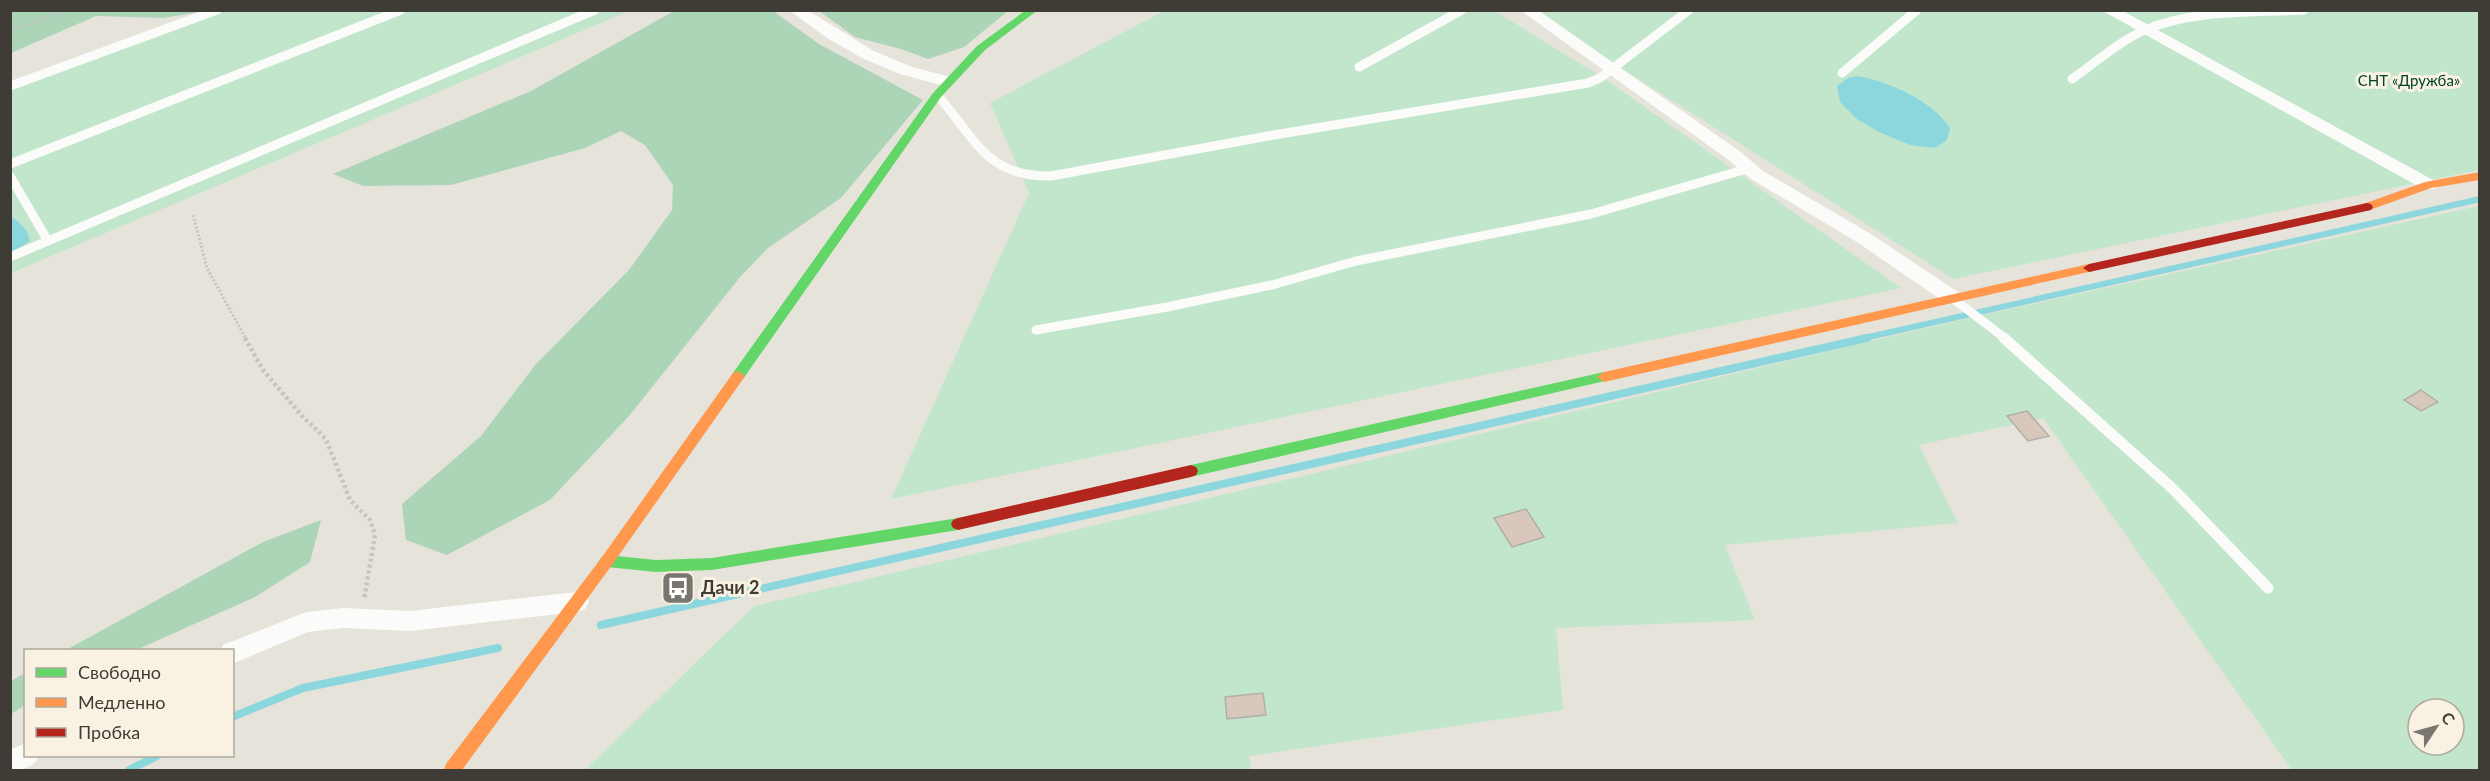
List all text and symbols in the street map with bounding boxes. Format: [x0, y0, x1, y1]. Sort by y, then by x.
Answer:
park label: СНТ «Дружба» [2358, 71, 2460, 89]
bus stop icon: Дачи 2 [660, 570, 696, 606]
place label: Дачи 2 [701, 576, 759, 598]
legend [24, 649, 234, 757]
text: Свободно [78, 661, 161, 683]
text: Медленно [78, 691, 166, 713]
north arrow [2406, 697, 2466, 757]
text: С [2438, 708, 2460, 728]
text: Пробка [78, 721, 140, 743]

